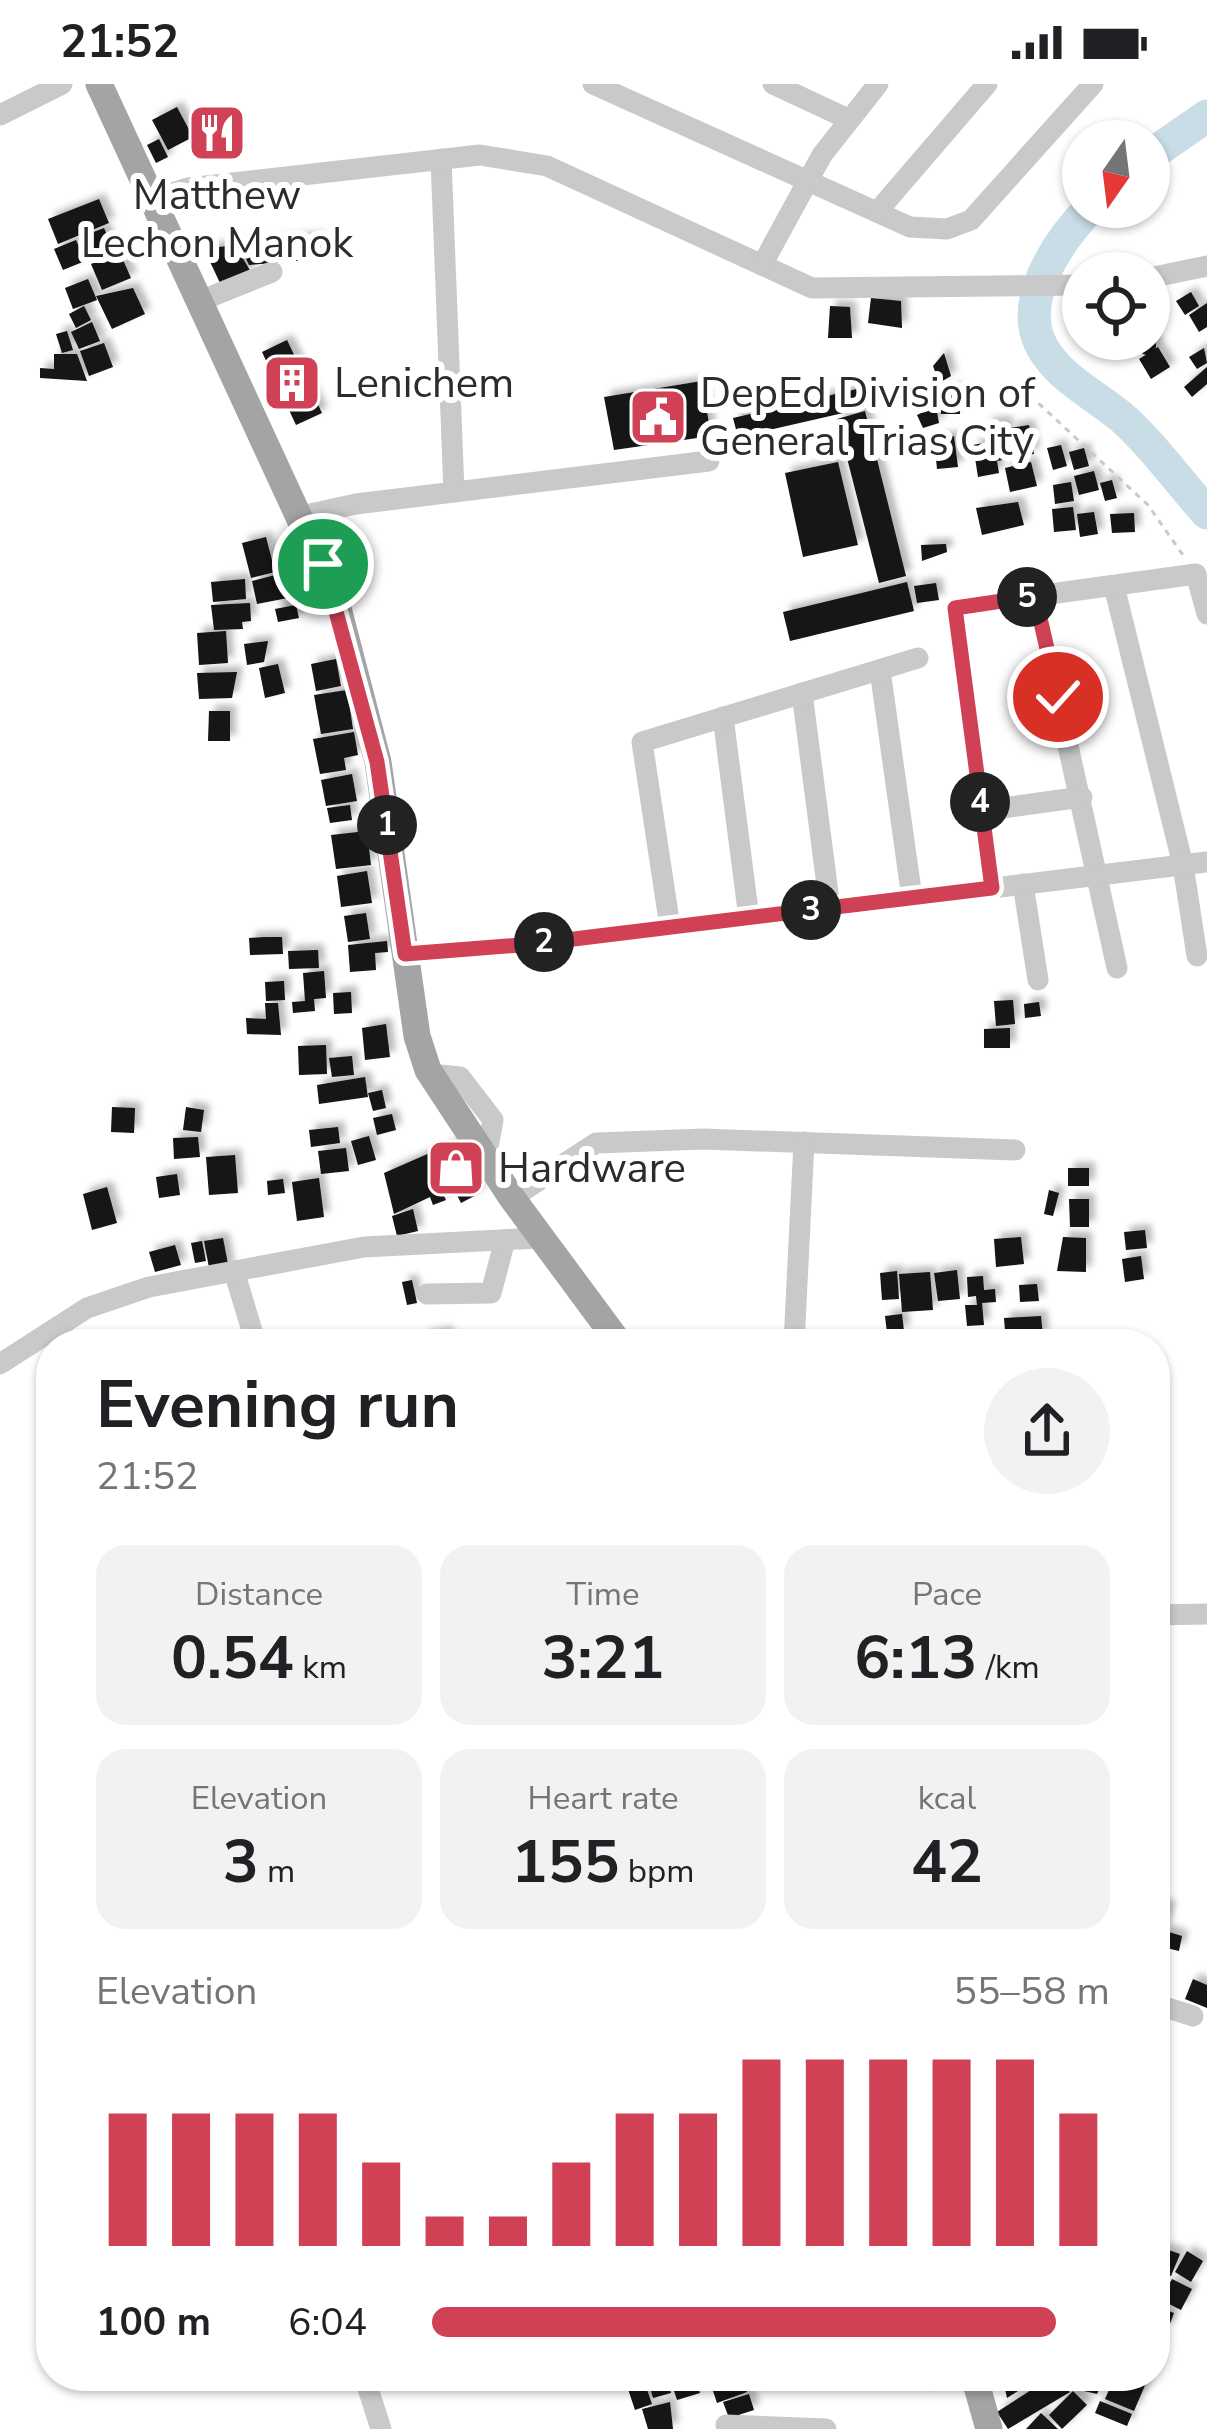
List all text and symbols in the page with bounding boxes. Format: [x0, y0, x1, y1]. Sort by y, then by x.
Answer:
text: 21:52 [60, 12, 179, 73]
restaurant icon: Matthew Lechon Manok [186, 102, 248, 164]
north arrow [1062, 120, 1170, 228]
map controls [1062, 120, 1170, 360]
place label: Matthew Lechon Manok [81, 167, 354, 272]
button: locate [1062, 252, 1170, 360]
building icon: Lenichem [261, 352, 323, 414]
place label: Lenichem [334, 355, 514, 412]
place label: DepEd Division of General Trias City [700, 365, 1036, 470]
public building icon: DepEd Division of General Trias City [627, 386, 689, 448]
pin [272, 513, 374, 615]
icon: arrive [290, 531, 356, 597]
pin: 5 [997, 567, 1057, 627]
text: 5 [1017, 574, 1037, 619]
pin [1007, 646, 1109, 748]
icon: check [1025, 664, 1091, 730]
pin: 4 [950, 772, 1010, 832]
text: 4 [970, 779, 990, 824]
pin: 1 [357, 795, 417, 855]
text: 1 [377, 802, 397, 847]
pin: 3 [781, 880, 841, 940]
text: 3 [801, 887, 821, 932]
pin: 2 [514, 912, 574, 972]
text: 2 [534, 919, 554, 964]
shop icon: Hardware [425, 1137, 487, 1199]
place label: Hardware [498, 1140, 686, 1197]
text: Evening run [96, 1360, 459, 1450]
button: share [984, 1368, 1110, 1494]
text: 21:52 [96, 1450, 199, 1503]
text: Distance [195, 1572, 323, 1617]
text: Time [566, 1572, 640, 1617]
text: Pace [912, 1572, 982, 1617]
text: 0.54 [171, 1617, 294, 1699]
text: 3:21 [542, 1617, 664, 1699]
text: 6:13 [854, 1617, 977, 1699]
text: km [294, 1645, 347, 1690]
text: /km [977, 1645, 1040, 1690]
text: Elevation [191, 1776, 327, 1821]
text: Heart rate [528, 1776, 678, 1821]
text: kcal [918, 1776, 976, 1821]
text: 3 [223, 1821, 259, 1903]
text: 155 [511, 1821, 619, 1903]
text: 42 [911, 1821, 983, 1903]
text: m [259, 1849, 295, 1894]
text: bpm [619, 1849, 695, 1894]
text: Elevation [96, 1965, 257, 2018]
text: 55–58 m [953, 1965, 1110, 2018]
text: 100 m [96, 2296, 211, 2349]
text: 6:04 [288, 2296, 367, 2349]

